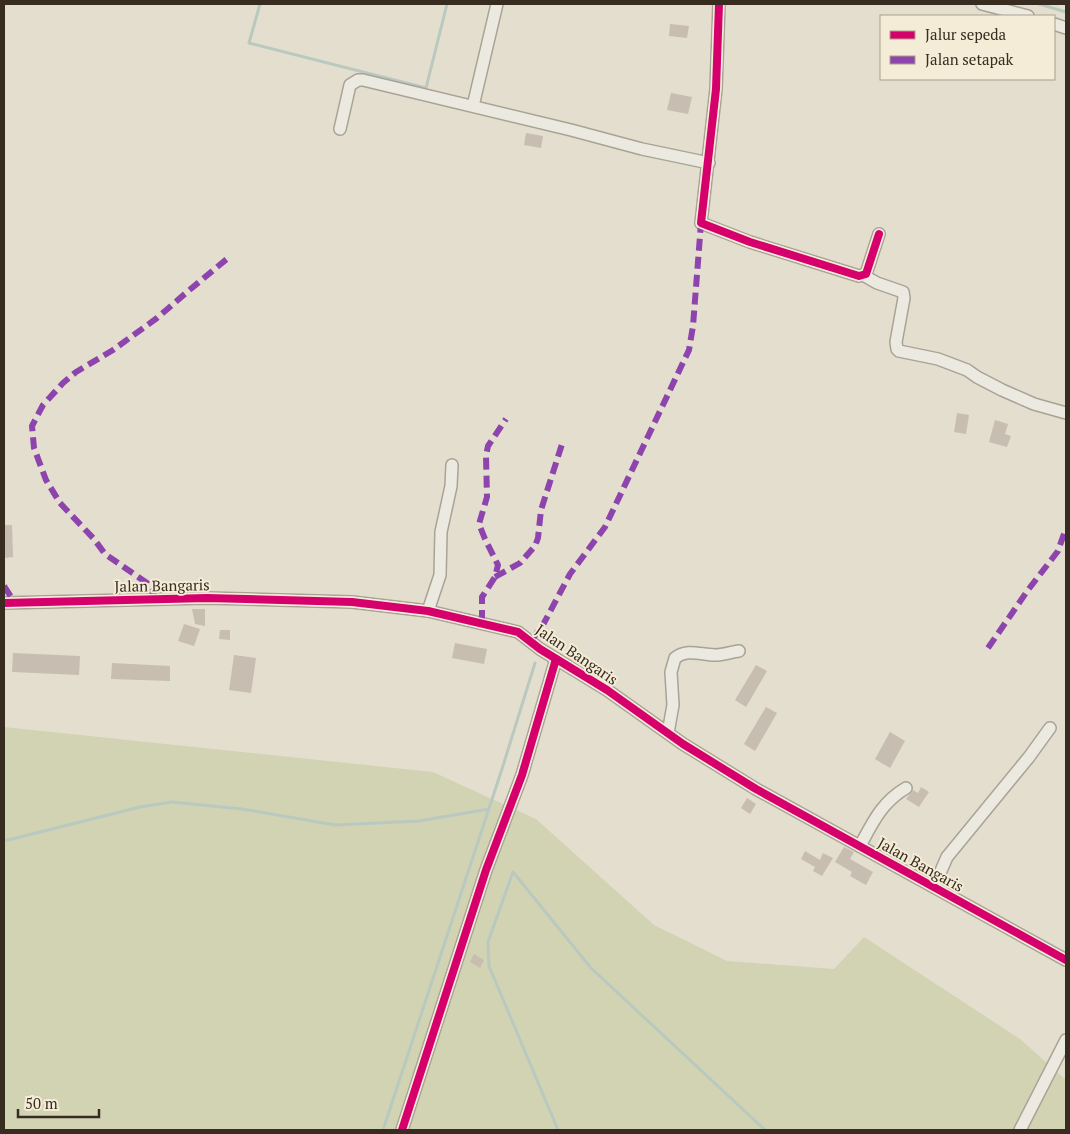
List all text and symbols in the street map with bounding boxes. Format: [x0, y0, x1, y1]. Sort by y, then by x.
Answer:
legend [880, 15, 1055, 80]
text: Jalur sepeda [925, 24, 1007, 44]
text: Jalan setapak [925, 49, 1014, 69]
street label: Jalan Bangaris [114, 574, 210, 596]
street label: Jalan Bangaris [532, 619, 622, 689]
street label: Jalan Bangaris [874, 832, 968, 896]
scale bar [18, 1086, 99, 1118]
text: 50 m [25, 1093, 58, 1113]

